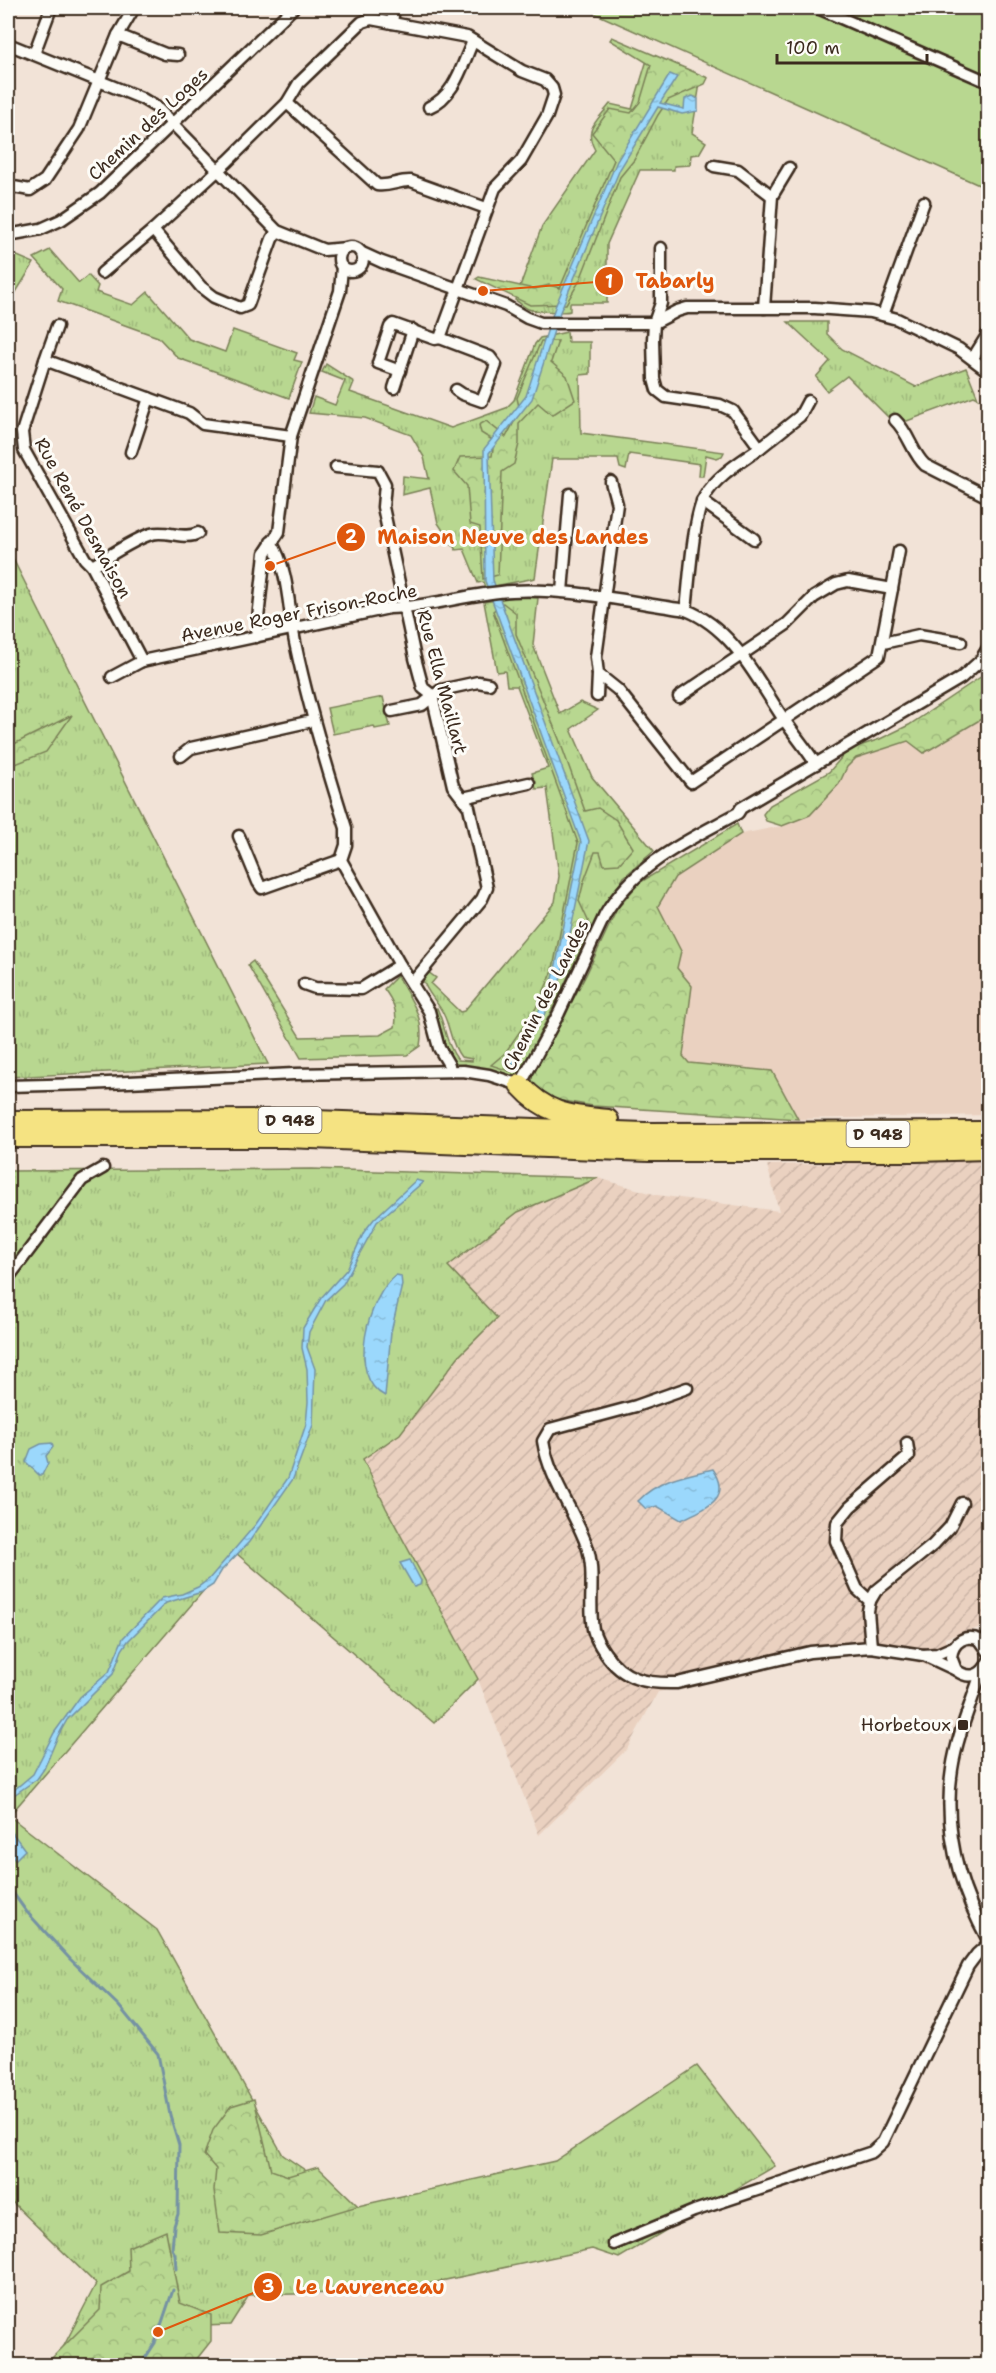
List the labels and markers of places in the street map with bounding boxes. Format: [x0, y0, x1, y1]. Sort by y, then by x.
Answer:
callout: Tabarly [594, 262, 727, 300]
callout: Maison Neuve des Landes [336, 518, 661, 556]
place label: Horbetoux [861, 1713, 951, 1737]
marker: Horbetoux [956, 1718, 970, 1732]
callout: Le Laurenceau [253, 2268, 457, 2306]

